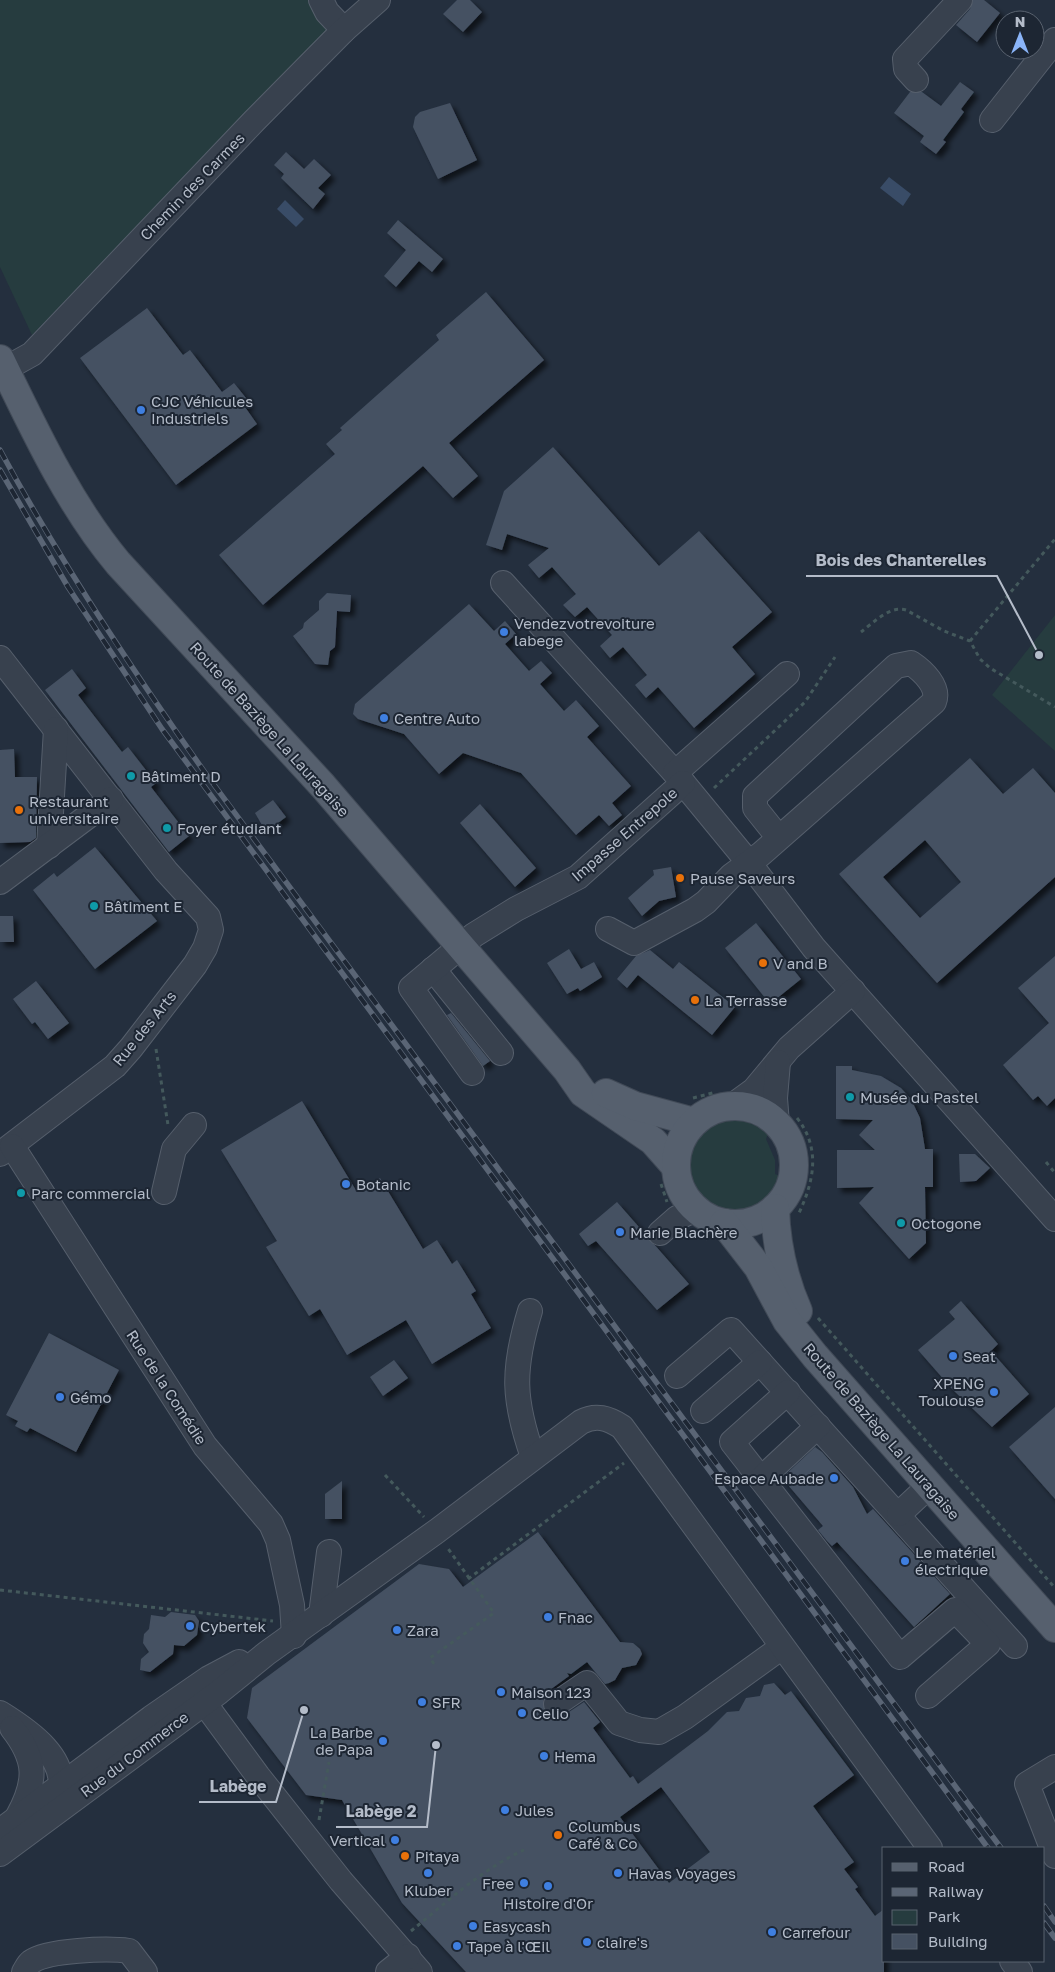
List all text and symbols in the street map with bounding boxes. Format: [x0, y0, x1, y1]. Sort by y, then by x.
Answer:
north arrow [995, 10, 1045, 60]
text: N [1015, 13, 1025, 30]
street label: Chemin des Carmes [136, 128, 248, 243]
place label: CJC Véhicules Industriels [151, 392, 253, 427]
marker: CJC Véhicules Industriels [135, 404, 147, 416]
callout: Bois des Chanterelles [806, 545, 997, 576]
text: Bois des Chanterelles [816, 550, 986, 570]
place label: Vendezvotrevoiture labege [514, 614, 655, 649]
marker: Vendezvotrevoiture labege [498, 626, 510, 638]
street label: Route de Baziège La Lauragaise [187, 638, 353, 820]
place label: Centre Auto [394, 709, 480, 727]
marker: Centre Auto [378, 712, 390, 724]
place label: Bâtiment D [141, 767, 221, 785]
marker: Bâtiment D [125, 770, 137, 782]
street label: Impasse Entrepole [567, 783, 681, 885]
place label: Restaurant universitaire [29, 792, 119, 827]
marker: Restaurant universitaire [13, 804, 25, 816]
place label: Foyer étudiant [177, 819, 281, 837]
marker: Foyer étudiant [161, 822, 173, 834]
place label: Pause Saveurs [690, 869, 795, 887]
marker: Pause Saveurs [674, 872, 686, 884]
place label: Bâtiment E [104, 897, 182, 915]
marker: Bâtiment E [88, 900, 100, 912]
place label: V and B [773, 954, 828, 972]
marker: V and B [757, 957, 769, 969]
street label: Rue des Arts [108, 987, 180, 1069]
place label: La Terrasse [705, 991, 788, 1009]
marker: La Terrasse [689, 994, 701, 1006]
place label: Musée du Pastel [860, 1088, 979, 1106]
marker: Musée du Pastel [844, 1091, 856, 1103]
place label: Botanic [356, 1175, 411, 1193]
marker: Botanic [340, 1178, 352, 1190]
place label: Parc commercial [31, 1184, 151, 1202]
marker: Parc commercial [15, 1187, 27, 1199]
place label: Octogone [911, 1214, 982, 1232]
marker: Octogone [895, 1217, 907, 1229]
place label: Marie Blachère [630, 1223, 738, 1241]
marker: Marie Blachère [614, 1226, 626, 1238]
street label: Rue de la Comédie [123, 1326, 211, 1448]
street label: Route de Baziège La Lauragaise [800, 1339, 964, 1523]
place label: Seat [963, 1347, 996, 1365]
marker: Seat [947, 1350, 959, 1362]
place label: XPENG Toulouse [919, 1374, 984, 1409]
marker: XPENG Toulouse [988, 1386, 1000, 1398]
place label: Gémo [70, 1388, 112, 1406]
marker: Gémo [54, 1391, 66, 1403]
place label: Espace Aubade [714, 1469, 824, 1487]
marker: Espace Aubade [828, 1472, 840, 1484]
place label: Le matériel électrique [915, 1543, 996, 1578]
marker: Le matériel électrique [899, 1555, 911, 1567]
place label: Fnac [558, 1608, 593, 1626]
marker: Fnac [542, 1611, 554, 1623]
place label: Cybertek [200, 1617, 266, 1635]
marker: Cybertek [184, 1620, 196, 1632]
place label: Zara [407, 1621, 439, 1639]
marker: Zara [391, 1624, 403, 1636]
place label: Maison 123 [511, 1683, 591, 1701]
marker: Maison 123 [495, 1686, 507, 1698]
place label: SFR [432, 1693, 461, 1711]
marker: SFR [416, 1696, 428, 1708]
place label: Celio [532, 1704, 569, 1722]
street label: Rue du Commerce [76, 1707, 192, 1800]
marker: Celio [516, 1707, 528, 1719]
place label: La Barbe de Papa [310, 1723, 373, 1758]
marker: La Barbe de Papa [377, 1735, 389, 1747]
place label: Hema [554, 1747, 596, 1765]
marker: Hema [538, 1750, 550, 1762]
callout: Labège [199, 1771, 276, 1802]
text: Labège [209, 1776, 267, 1796]
callout: Labège 2 [336, 1796, 427, 1827]
text: Labège 2 [346, 1801, 417, 1821]
place label: Jules [515, 1801, 554, 1819]
marker: Jules [499, 1804, 511, 1816]
place label: Columbus Café & Co [568, 1817, 641, 1852]
marker: Columbus Café & Co [552, 1829, 564, 1841]
place label: Vertical [330, 1831, 385, 1849]
marker: Vertical [389, 1834, 401, 1846]
place label: Pitaya [415, 1847, 459, 1865]
legend [882, 1847, 1045, 1962]
marker: Pitaya [399, 1850, 411, 1862]
text: Road [928, 1857, 965, 1875]
place label: Havas Voyages [628, 1864, 736, 1882]
marker: Kluber [422, 1867, 434, 1879]
marker: Havas Voyages [612, 1867, 624, 1879]
place label: Free [482, 1874, 514, 1892]
marker: Free [518, 1877, 530, 1889]
marker: Histoire d'Or [542, 1880, 554, 1892]
place label: Kluber [404, 1881, 452, 1899]
text: Railway [928, 1882, 984, 1900]
place label: Histoire d'Or [503, 1894, 593, 1912]
text: Park [928, 1907, 961, 1925]
place label: Easycash [483, 1917, 550, 1935]
marker: Easycash [467, 1920, 479, 1932]
place label: Carrefour [782, 1923, 850, 1941]
marker: Carrefour [766, 1926, 778, 1938]
text: Building [928, 1932, 988, 1950]
place label: claire's [597, 1933, 648, 1951]
marker: claire's [581, 1936, 593, 1948]
place label: Tape à l'Œil [467, 1937, 550, 1955]
marker: Tape à l'Œil [451, 1940, 463, 1952]

